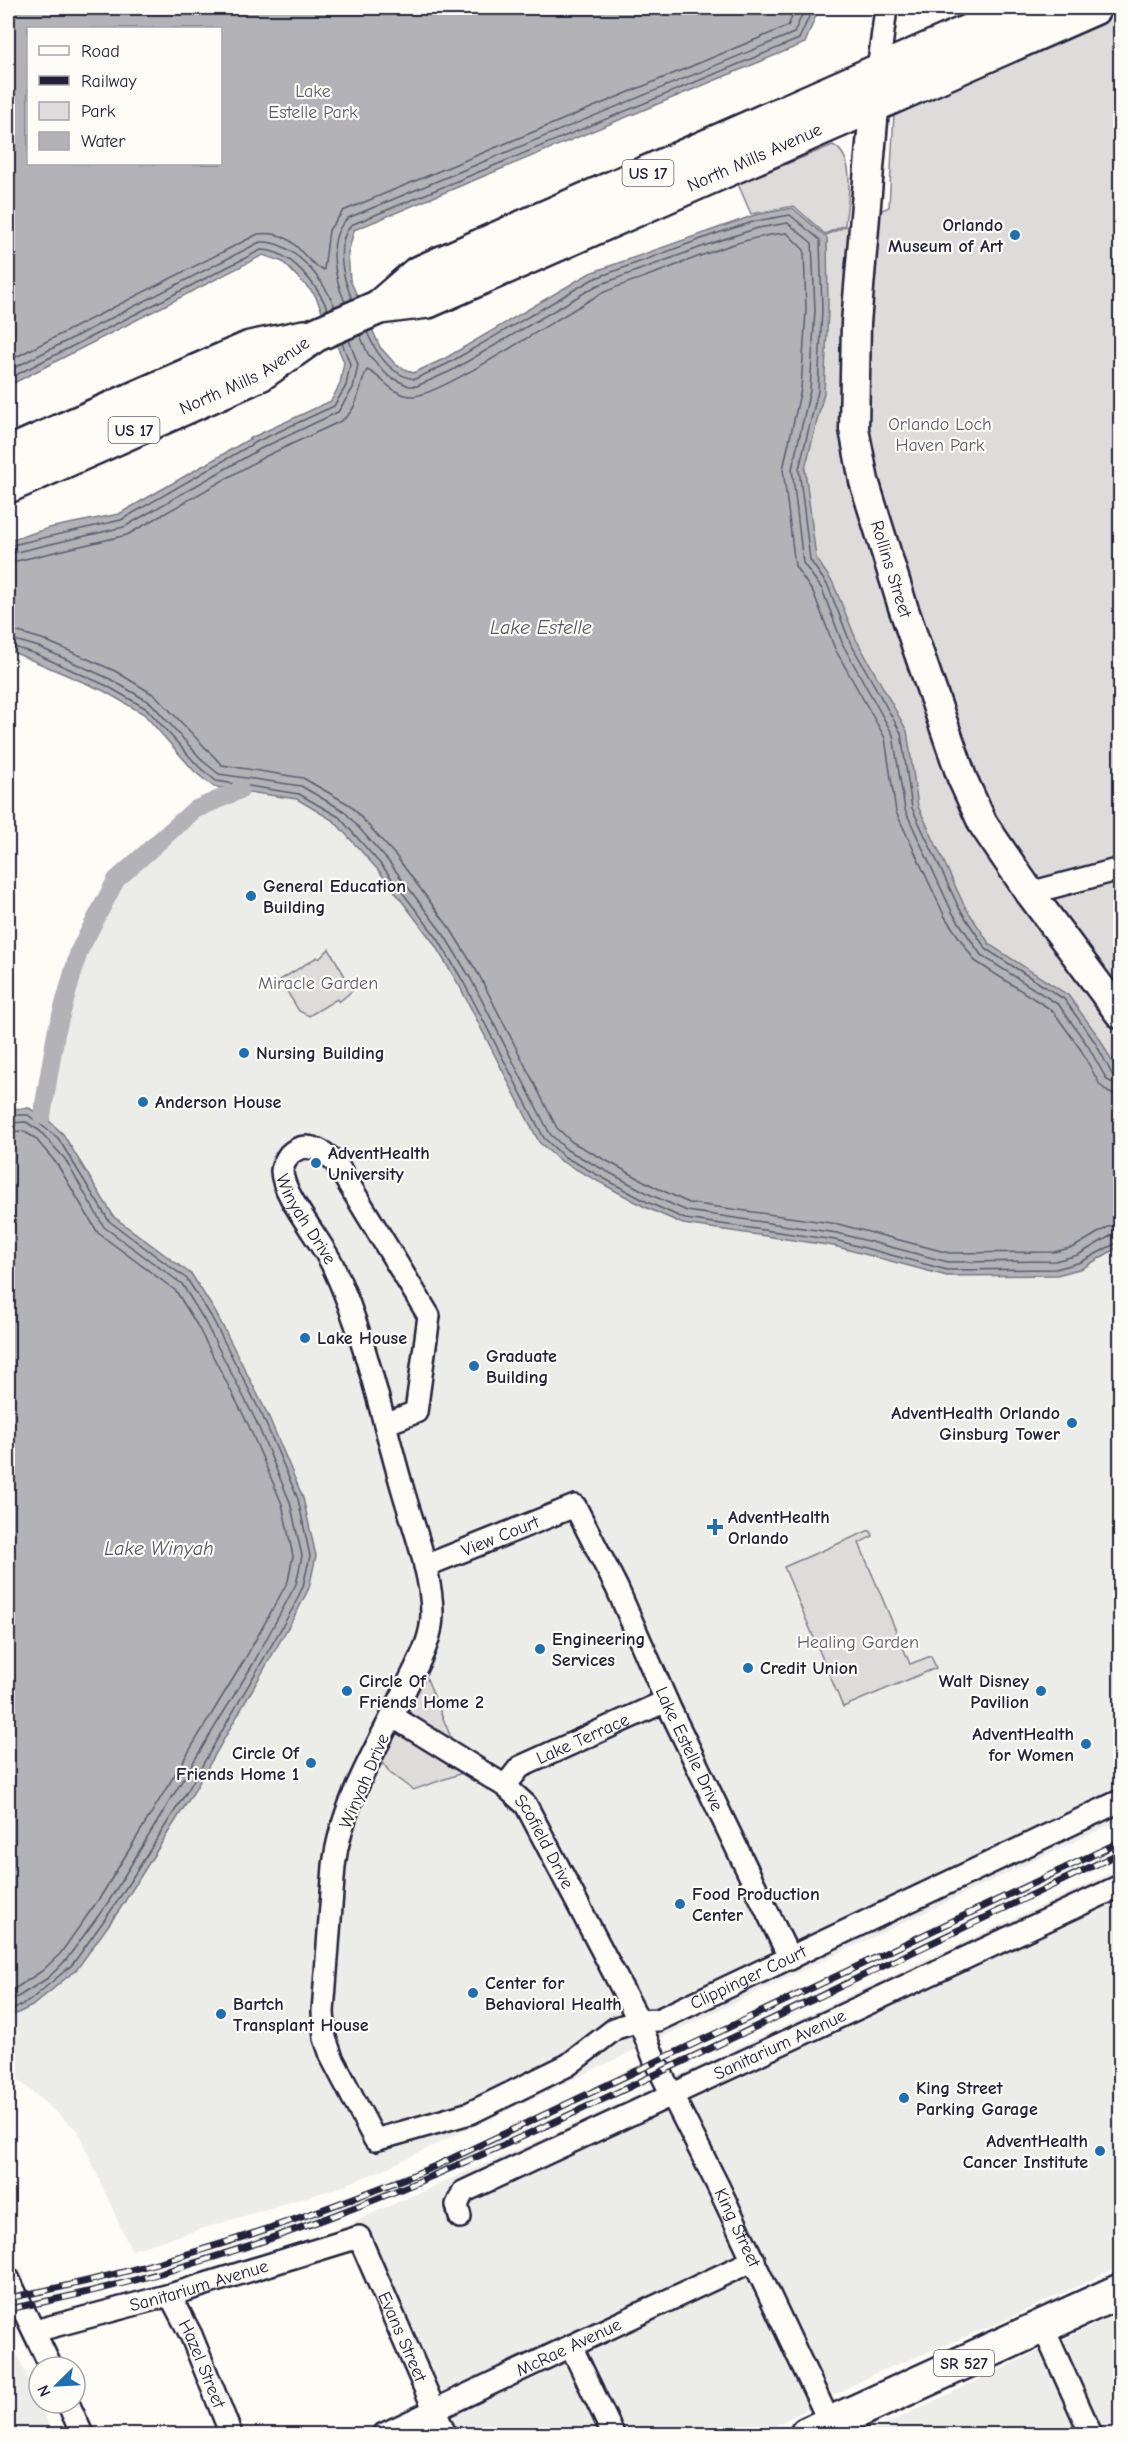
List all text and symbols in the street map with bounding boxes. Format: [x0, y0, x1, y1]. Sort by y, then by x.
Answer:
legend [27, 27, 222, 165]
text: Road [81, 41, 120, 62]
text: Railway [81, 71, 138, 92]
park label: Lake Estelle Park [268, 81, 358, 123]
text: Park [81, 101, 116, 122]
street label: North Mills Avenue [684, 119, 825, 197]
text: Water [81, 131, 126, 152]
road number: US 17 [622, 160, 674, 186]
place label: Orlando Museum of Art [888, 215, 1004, 257]
marker: Orlando Museum of Art [1008, 228, 1022, 242]
street label: North Mills Avenue [176, 332, 313, 419]
park label: Orlando Loch Haven Park [888, 414, 992, 456]
road number: US 17 [108, 417, 160, 443]
street label: Rollins Street [866, 518, 916, 621]
water label: Lake Estelle [490, 616, 592, 639]
place label: General Education Building [263, 876, 406, 918]
marker: General Education Building [244, 889, 258, 903]
park label: Miracle Garden [258, 973, 378, 994]
place label: Nursing Building [256, 1043, 385, 1064]
marker: Nursing Building [237, 1046, 251, 1060]
place label: Anderson House [155, 1092, 281, 1113]
marker: Anderson House [136, 1095, 150, 1109]
place label: AdventHealth University [328, 1143, 430, 1185]
marker: AdventHealth University [309, 1156, 323, 1170]
street label: Winyah Drive [271, 1172, 340, 1268]
place label: Lake House [317, 1328, 407, 1349]
marker: Lake House [298, 1331, 312, 1345]
place label: Graduate Building [486, 1346, 557, 1388]
marker: Graduate Building [467, 1359, 481, 1373]
place label: AdventHealth Orlando Ginsburg Tower [891, 1403, 1061, 1445]
marker: AdventHealth Orlando Ginsburg Tower [1065, 1416, 1079, 1430]
place label: AdventHealth Orlando [728, 1507, 830, 1549]
street label: View Court [459, 1511, 543, 1561]
marker: AdventHealth Orlando [706, 1518, 724, 1536]
water label: Lake Winyah [104, 1537, 214, 1560]
place label: Engineering Services [552, 1629, 645, 1671]
park label: Healing Garden [797, 1632, 919, 1653]
marker: Engineering Services [533, 1642, 547, 1656]
place label: Credit Union [760, 1658, 858, 1679]
marker: Credit Union [741, 1661, 755, 1675]
place label: Circle Of Friends Home 2 [359, 1671, 484, 1713]
place label: Walt Disney Pavilion [939, 1671, 1030, 1713]
marker: Circle Of Friends Home 2 [340, 1684, 354, 1698]
street label: Lake Estelle Drive [651, 1684, 727, 1815]
marker: Walt Disney Pavilion [1034, 1684, 1048, 1698]
street label: Lake Terrace [533, 1709, 632, 1769]
place label: AdventHealth for Women [972, 1724, 1074, 1766]
street label: Winyah Drive [335, 1731, 394, 1832]
marker: AdventHealth for Women [1079, 1737, 1093, 1751]
place label: Circle Of Friends Home 1 [176, 1743, 300, 1785]
marker: Circle Of Friends Home 1 [304, 1756, 318, 1770]
street label: Scofield Drive [510, 1790, 578, 1893]
place label: Food Production Center [692, 1884, 820, 1926]
marker: Food Production Center [673, 1897, 687, 1911]
street label: Clippinger Court [687, 1941, 811, 2014]
place label: Center for Behavioral Health [485, 1973, 622, 2015]
marker: Center for Behavioral Health [466, 1986, 480, 2000]
place label: Bartch Transplant House [233, 1994, 369, 2036]
street label: Sanitarium Avenue [710, 2005, 849, 2085]
marker: Bartch Transplant House [214, 2007, 228, 2021]
place label: King Street Parking Garage [916, 2078, 1038, 2120]
marker: King Street Parking Garage [897, 2091, 911, 2105]
place label: AdventHealth Cancer Institute [963, 2131, 1088, 2173]
marker: AdventHealth Cancer Institute [1093, 2144, 1107, 2158]
street label: King Street [710, 2185, 765, 2271]
street label: Sanitarium Avenue [127, 2256, 271, 2316]
street label: Evans Street [373, 2289, 431, 2386]
street label: McRae Avenue [513, 2314, 625, 2381]
street label: Hazel Street [174, 2316, 230, 2412]
road number: SR 527 [934, 2350, 994, 2376]
north arrow [27, 2355, 87, 2415]
text: N [34, 2382, 55, 2399]

